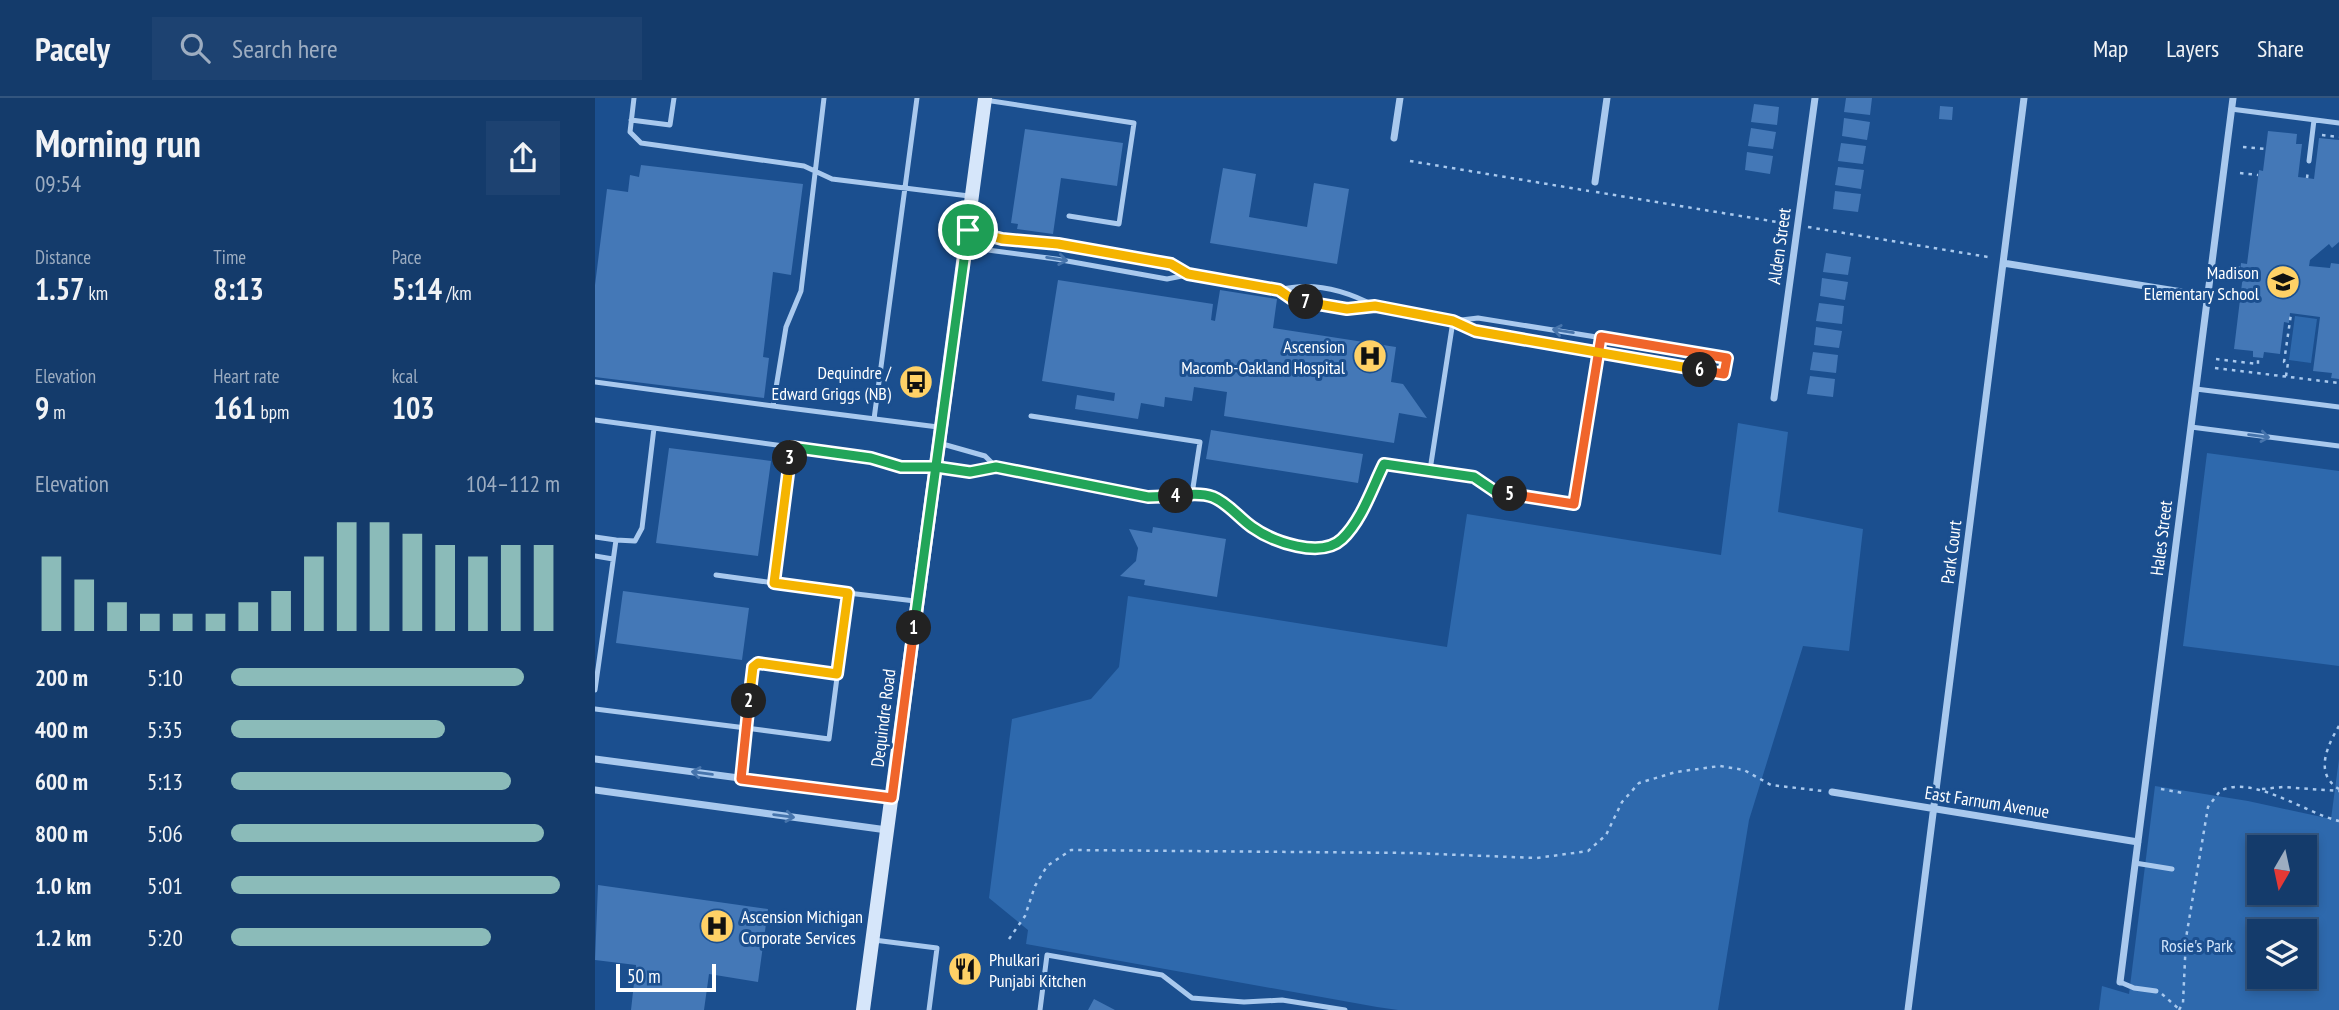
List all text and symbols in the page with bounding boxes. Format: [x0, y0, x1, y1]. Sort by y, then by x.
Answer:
search box [152, 17, 642, 80]
text: Pacely [35, 27, 110, 70]
icon: search [176, 29, 214, 67]
text: Search here [232, 32, 338, 65]
text: Map [2093, 33, 2128, 64]
text: Layers [2166, 33, 2219, 64]
text: Share [2257, 33, 2304, 64]
text: Morning run [35, 118, 201, 167]
button: share [486, 121, 560, 195]
text: 09:54 [35, 169, 81, 198]
pin [938, 200, 998, 260]
street label: Alden Street [1762, 206, 1796, 286]
icon: arrive [949, 211, 987, 249]
text: Distance [35, 245, 91, 269]
text: Time [213, 245, 246, 269]
text: Pace [392, 245, 422, 269]
one-way arrow [1045, 253, 1068, 266]
place label: Madison Elementary School [2144, 261, 2260, 305]
school or university icon: Madison Elementary School [2264, 263, 2302, 301]
text: 1.57 [35, 269, 84, 308]
text: 8:13 [213, 269, 264, 308]
text: 5:14 [392, 269, 442, 308]
text: km [84, 281, 108, 305]
text: /km [442, 281, 472, 305]
pin: 7 [1289, 284, 1323, 320]
text: 7 [1301, 289, 1310, 313]
one-way arrow [1552, 324, 1575, 337]
place label: Ascension Macomb-Oakland Hospital [1181, 335, 1346, 379]
hospital icon: Ascension Macomb-Oakland Hospital [1351, 337, 1389, 375]
pin: 6 [1683, 352, 1717, 388]
text: 6 [1695, 357, 1704, 381]
place label: Dequindre / Edward Griggs (NB) [771, 361, 892, 405]
bus stop icon: Dequindre / Edward Griggs (NB) [897, 363, 935, 401]
text: Elevation [35, 364, 96, 388]
text: Heart rate [213, 364, 280, 388]
text: kcal [392, 364, 418, 388]
text: 9 [35, 388, 49, 427]
text: 161 [213, 388, 256, 427]
text: 103 [392, 388, 435, 427]
text: m [49, 400, 66, 424]
text: bpm [256, 400, 289, 424]
one-way arrow [2247, 429, 2270, 442]
pin: 3 [773, 440, 807, 476]
text: 3 [785, 445, 794, 469]
text: Elevation [35, 469, 109, 498]
text: 104–112 m [466, 469, 560, 498]
pin: 5 [1493, 476, 1527, 512]
pin: 4 [1159, 478, 1193, 514]
text: 5 [1505, 481, 1514, 505]
text: 4 [1171, 483, 1180, 507]
street label: Hales Street [2145, 499, 2177, 577]
street label: Park Court [1936, 519, 1966, 585]
pin: 1 [897, 610, 931, 646]
text: 1 [909, 615, 918, 639]
text: 200 m [35, 663, 88, 692]
text: 5:10 [147, 663, 183, 692]
street label: Dequindre Road [866, 668, 900, 768]
pin: 2 [731, 684, 767, 718]
text: 2 [744, 688, 753, 712]
text: 400 m [35, 715, 88, 744]
text: 5:35 [147, 715, 183, 744]
text: 600 m [35, 767, 88, 796]
text: 5:13 [147, 767, 183, 796]
one-way arrow [692, 767, 714, 780]
street label: East Farnum Avenue [1923, 781, 2051, 823]
one-way arrow [772, 809, 795, 822]
text: 800 m [35, 819, 88, 848]
text: 5:06 [147, 819, 183, 848]
north arrow [2247, 835, 2317, 905]
map controls [2247, 835, 2317, 989]
text: 1.0 km [35, 871, 91, 900]
text: 5:01 [147, 871, 183, 900]
place label: Ascension Michigan Corporate Services [741, 905, 863, 949]
hospital icon: Ascension Michigan Corporate Services [698, 907, 736, 945]
button: layers [2247, 919, 2317, 989]
text: 1.2 km [35, 923, 91, 952]
text: 5:20 [147, 923, 183, 952]
park label: Rosie's Park [2161, 934, 2233, 957]
place label: Phulkari Punjabi Kitchen [989, 948, 1086, 992]
restaurant icon: Phulkari Punjabi Kitchen [946, 950, 984, 988]
scale bar [616, 961, 716, 993]
text: 50 m [627, 964, 661, 988]

